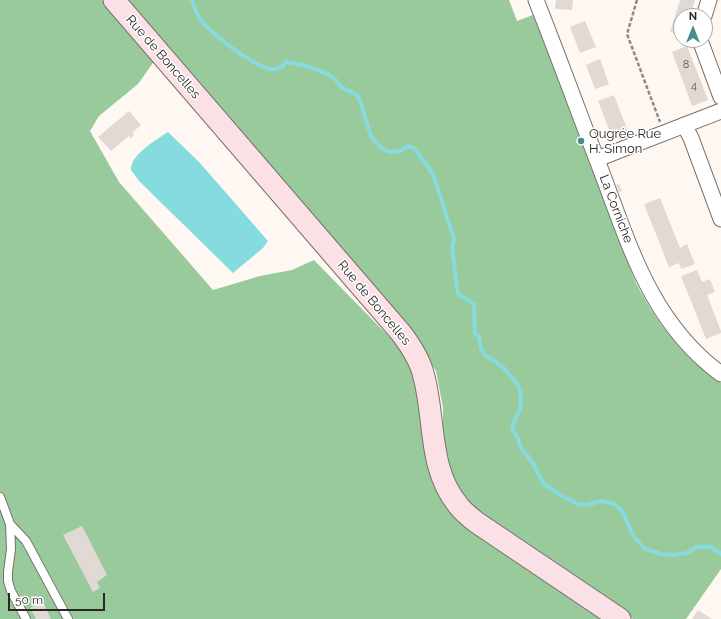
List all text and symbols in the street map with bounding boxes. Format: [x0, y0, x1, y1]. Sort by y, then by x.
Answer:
north arrow [673, 8, 713, 48]
text: N [689, 10, 697, 23]
street label: Rue de Boncelles [122, 12, 204, 102]
house number: 8 [683, 58, 689, 72]
house number: 4 [691, 79, 697, 93]
place label: Ougrée Rue H. Simon [589, 126, 661, 157]
marker: Ougrée Rue H. Simon [576, 136, 586, 146]
street label: La Corniche [596, 173, 636, 245]
street label: Rue de Boncelles [334, 257, 414, 349]
scale bar [10, 585, 107, 611]
text: 50 m [15, 593, 43, 607]

